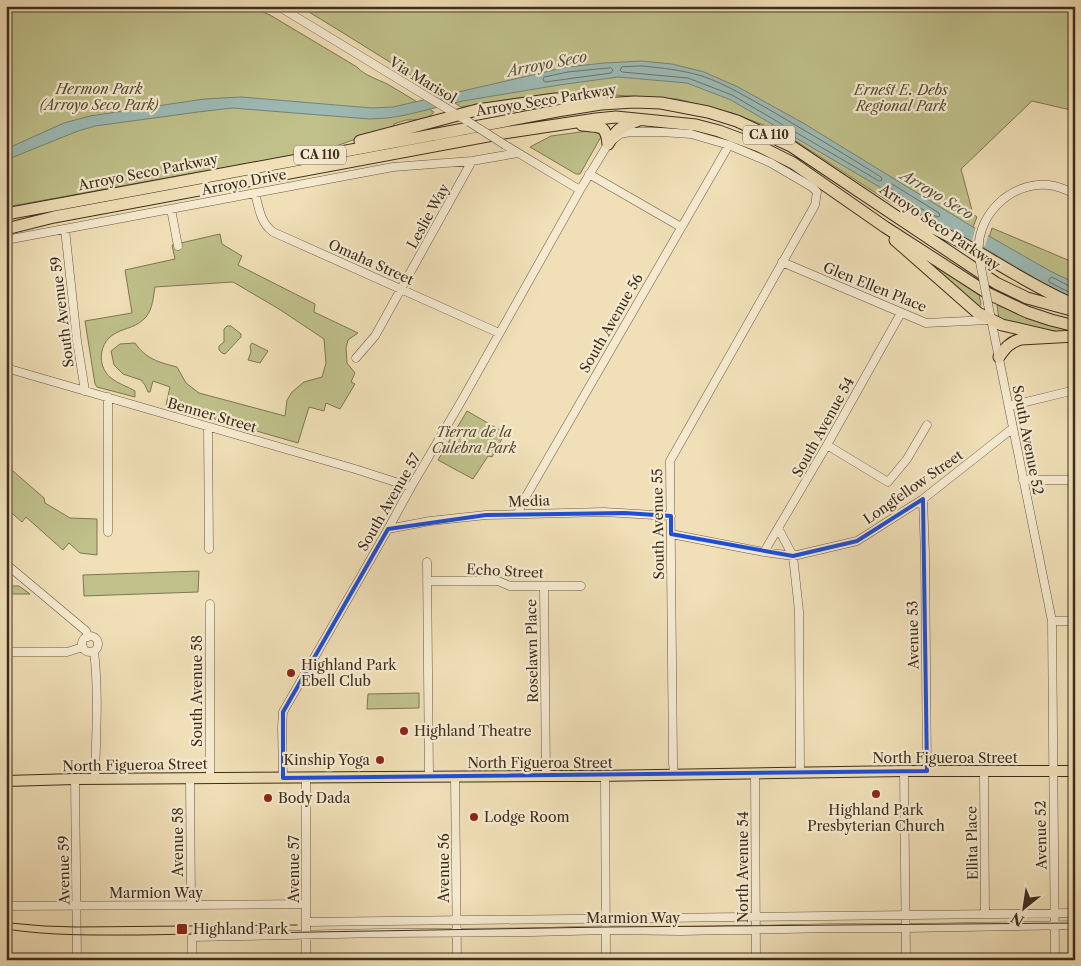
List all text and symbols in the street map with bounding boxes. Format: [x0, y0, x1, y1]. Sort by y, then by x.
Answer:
water label: Arroyo Seco [503, 46, 589, 81]
street label: Via Marisol [385, 52, 460, 107]
park label: Hermon Park (Arroyo Seco Park) [39, 80, 159, 114]
street label: Arroyo Seco Parkway [474, 80, 618, 120]
park label: Ernest E. Debs Regional Park [853, 81, 949, 115]
road number: CA 110 [743, 126, 795, 144]
road number: CA 110 [294, 146, 346, 164]
street label: Arroyo Seco Parkway [76, 150, 220, 195]
water label: Arroyo Seco [896, 164, 977, 224]
street label: Arroyo Drive [199, 165, 288, 199]
street label: Arroyo Seco Parkway [875, 179, 1004, 274]
street label: Leslie Way [403, 180, 453, 252]
street label: Omaha Street [326, 235, 416, 289]
street label: South Avenue 59 [46, 255, 78, 369]
street label: Glen Ellen Place [821, 258, 930, 316]
street label: South Avenue 56 [575, 270, 647, 376]
street label: South Avenue 54 [788, 374, 858, 480]
street label: South Avenue 52 [1009, 383, 1047, 497]
street label: Benner Street [165, 394, 259, 436]
park label: Tierra de la Culebra Park [432, 423, 517, 457]
street label: Longfellow Street [860, 446, 966, 528]
street label: South Avenue 57 [354, 450, 424, 554]
street label: South Avenue 55 [648, 468, 668, 580]
street label: Media [508, 491, 551, 511]
street label: Echo Street [466, 560, 544, 582]
street label: Roselawn Place [522, 599, 542, 703]
street label: Avenue 53 [903, 600, 923, 671]
street label: South Avenue 58 [188, 635, 206, 747]
place label: Highland Park Ebell Club [301, 656, 397, 690]
marker: Highland Park Ebell Club [285, 667, 297, 679]
place label: Highland Theatre [414, 722, 532, 740]
marker: Highland Theatre [398, 725, 410, 737]
street label: North Figueroa Street [872, 749, 1018, 767]
place label: Kinship Yoga [283, 751, 371, 769]
marker: Kinship Yoga [374, 754, 386, 766]
street label: North Figueroa Street [467, 754, 613, 772]
street label: North Figueroa Street [62, 755, 208, 775]
marker: Highland Park Presbyterian Church [870, 788, 882, 800]
place label: Body Dada [278, 789, 351, 807]
marker: Body Dada [262, 792, 274, 804]
street label: Avenue 52 [1031, 800, 1051, 871]
place label: Highland Park Presbyterian Church [807, 801, 945, 835]
street label: Ellita Place [962, 806, 982, 880]
street label: Avenue 58 [169, 807, 187, 878]
place label: Lodge Room [484, 808, 570, 826]
marker: Lodge Room [468, 811, 480, 823]
street label: North Avenue 54 [734, 811, 752, 923]
street label: Avenue 56 [435, 833, 453, 904]
street label: Avenue 59 [54, 835, 74, 906]
street label: Avenue 57 [285, 835, 303, 904]
street label: Marmion Way [109, 884, 203, 902]
north arrow [998, 884, 1048, 934]
text: N [1008, 908, 1027, 930]
street label: Marmion Way [586, 909, 680, 927]
place label: Highland Park [193, 920, 289, 938]
marker: Highland Park [175, 922, 189, 936]

